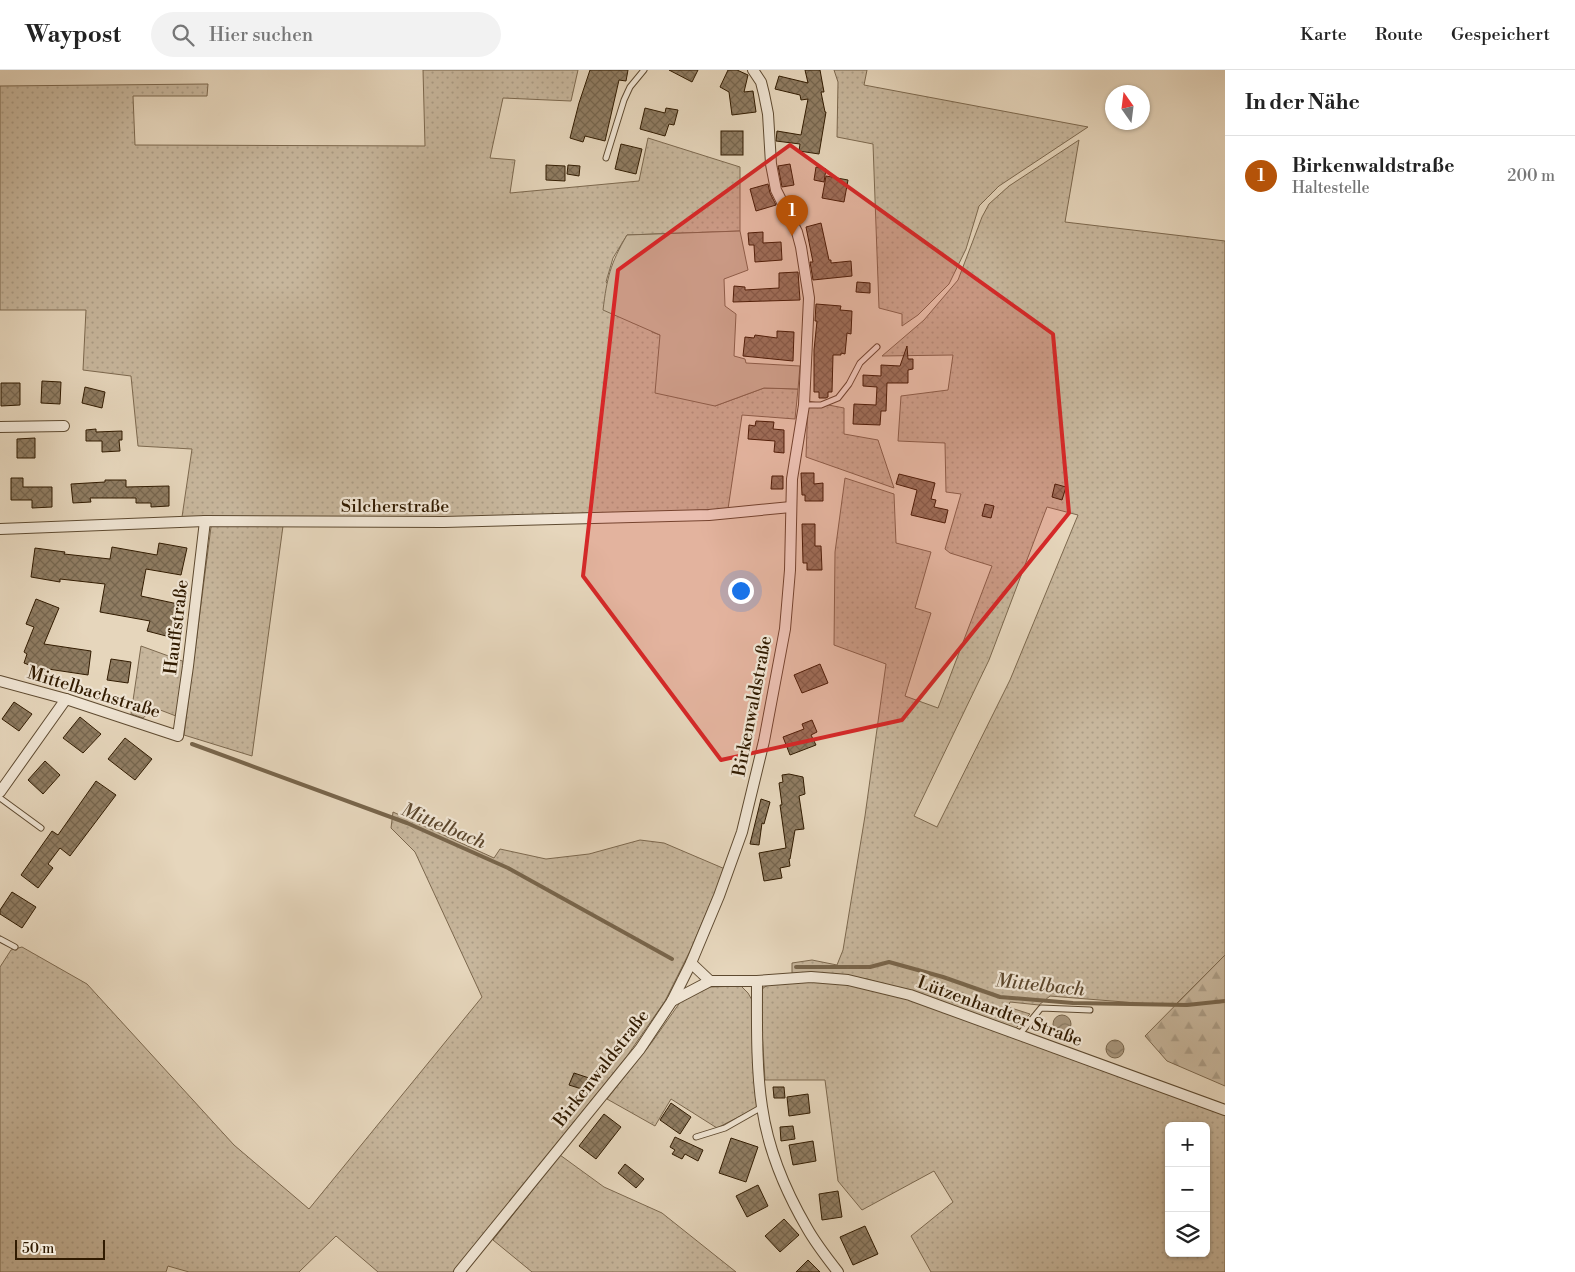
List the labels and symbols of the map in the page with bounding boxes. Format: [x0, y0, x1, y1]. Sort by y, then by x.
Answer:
north arrow [1105, 85, 1150, 130]
pin: 1 [776, 195, 808, 236]
street label: Silcherstraße [341, 495, 449, 518]
street label: Hauffstraße [159, 578, 194, 676]
your location [728, 578, 754, 604]
street label: Birkenwaldstraße [727, 634, 777, 779]
street label: Mittelbachstraße [24, 661, 163, 724]
water label: Mittelbach [398, 797, 490, 855]
water label: Mittelbach [994, 968, 1086, 1002]
street label: Lützenhardter Straße [914, 971, 1086, 1052]
street label: Birkenwaldstraße [548, 1005, 654, 1132]
scale bar [15, 1237, 105, 1260]

